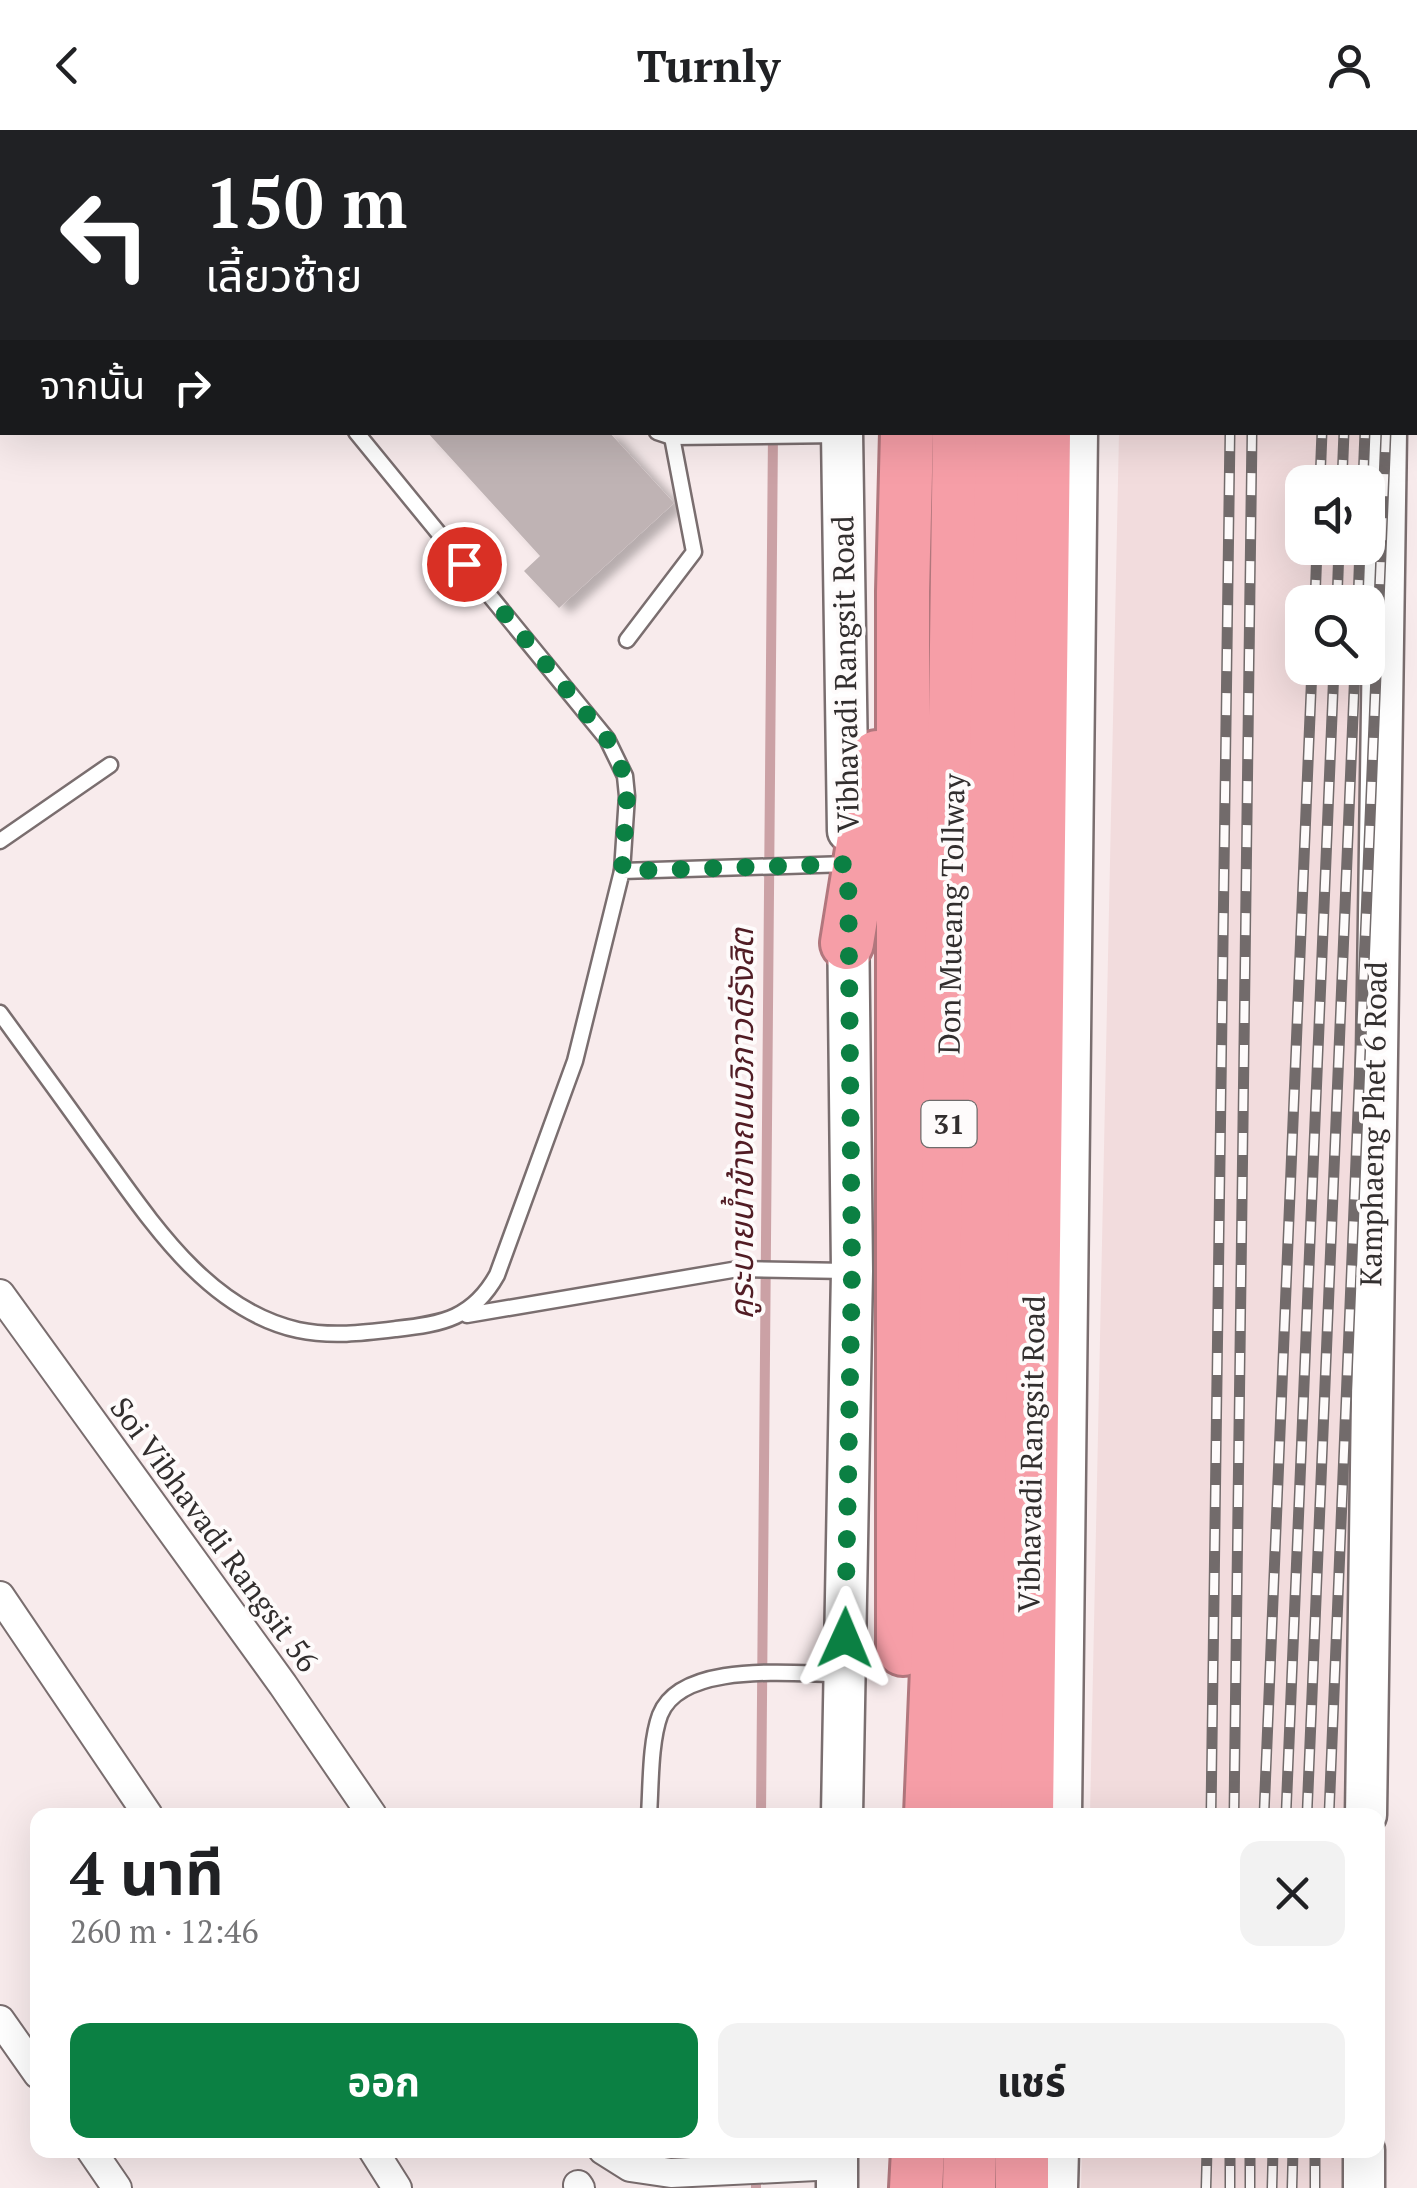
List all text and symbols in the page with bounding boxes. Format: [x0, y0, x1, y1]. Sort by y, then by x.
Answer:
text: Turnly [637, 35, 780, 95]
icon: back [40, 38, 95, 93]
icon: person [1322, 38, 1377, 93]
text: 150 m [205, 155, 407, 248]
icon: left [40, 170, 170, 300]
text: เลี้ยวซ้าย [205, 245, 362, 305]
text: จากนั้น [40, 360, 145, 410]
icon: right [165, 360, 220, 415]
map controls [1285, 465, 1385, 685]
button: sound [1285, 465, 1385, 565]
street label: Vibhavadi Rangsit Road [822, 515, 868, 833]
pin [422, 522, 507, 607]
icon: arrive [437, 537, 492, 592]
button: search [1285, 585, 1385, 685]
street label: Don Mueang Tollway [929, 772, 973, 1055]
water label: คูระบายน้ำข้างถนนวิภาวดีรังสิต [720, 927, 762, 1320]
street label: Kamphaeng Phet 6 Road [1350, 961, 1396, 1287]
road number: 31 [922, 1101, 976, 1147]
street label: Vibhavadi Rangsit Road [1008, 1295, 1054, 1613]
street label: Soi Vibhavadi Rangsit 56 [102, 1389, 328, 1680]
position arrow [793, 1586, 897, 1690]
text: 4 นาที [70, 1833, 224, 1912]
button: close [1240, 1841, 1345, 1946]
text: 260 m · 12:46 [70, 1910, 258, 1952]
button: ออก [70, 2023, 698, 2138]
button: แชร์ [718, 2023, 1345, 2138]

